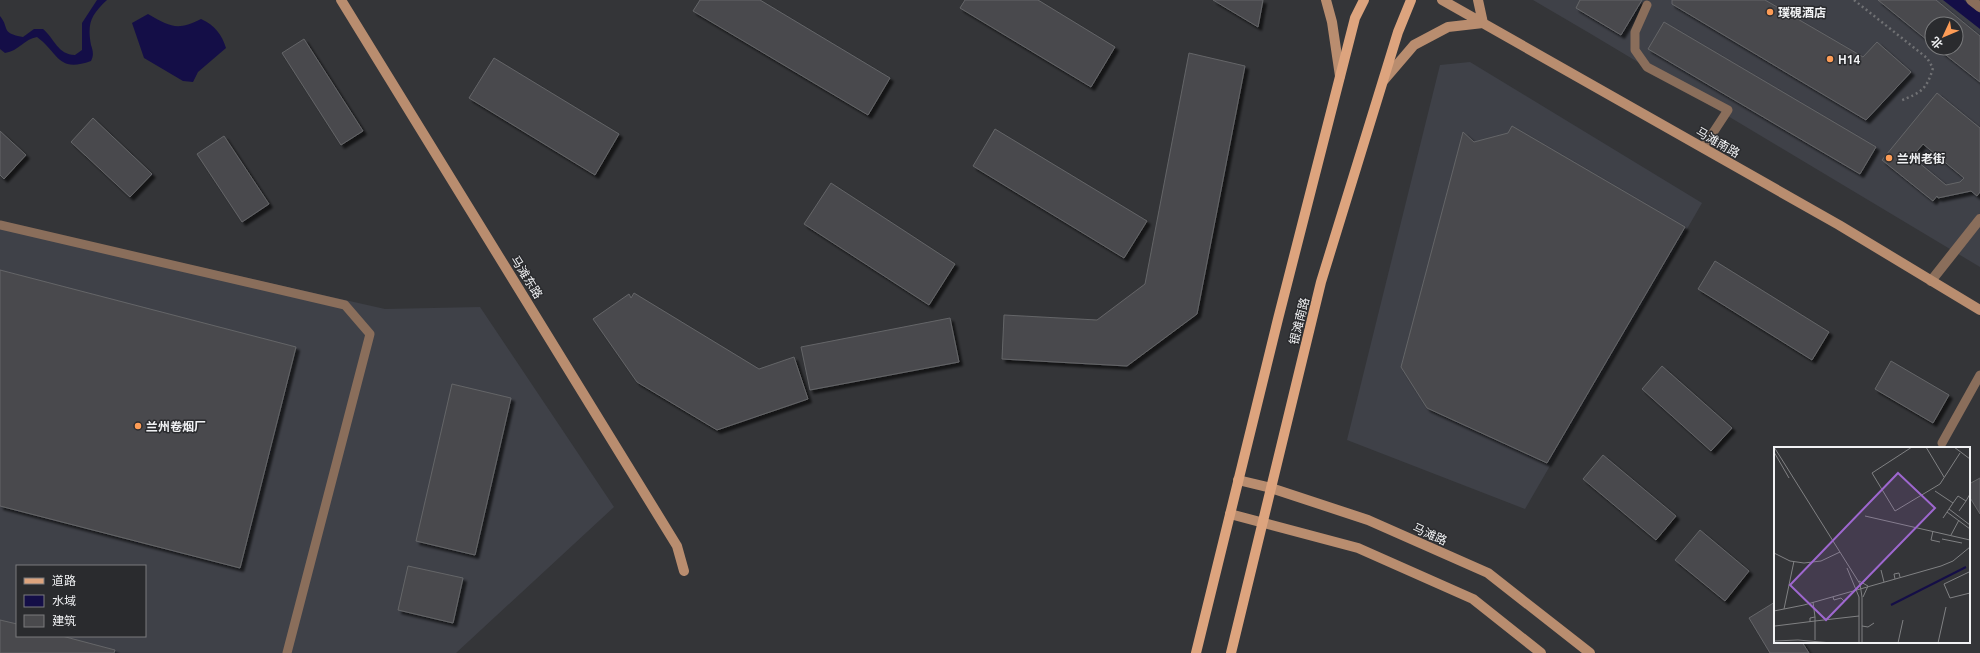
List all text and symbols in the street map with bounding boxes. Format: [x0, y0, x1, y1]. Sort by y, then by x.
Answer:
place label: 璞硯酒店 [1778, 6, 1826, 19]
marker: 璞硯酒店 [1765, 7, 1775, 17]
north arrow [1924, 16, 1964, 56]
text: 北 [1929, 35, 1945, 51]
place label: H14 [1838, 53, 1860, 66]
marker: H14 [1825, 54, 1835, 64]
street label: 马滩南路 [1694, 124, 1742, 160]
place label: 兰州老街 [1897, 152, 1945, 165]
marker: 兰州老街 [1884, 153, 1894, 163]
street label: 马滩东路 [509, 253, 545, 301]
street label: 银滩南路 [1287, 296, 1311, 346]
place label: 兰州卷烟厂 [146, 420, 206, 433]
marker: 兰州卷烟厂 [133, 421, 143, 431]
inset map [1774, 447, 1970, 643]
street label: 马滩路 [1411, 521, 1449, 547]
legend [16, 565, 146, 637]
text: 道路 [52, 574, 76, 587]
text: 水域 [52, 594, 76, 607]
text: 建筑 [52, 614, 76, 627]

